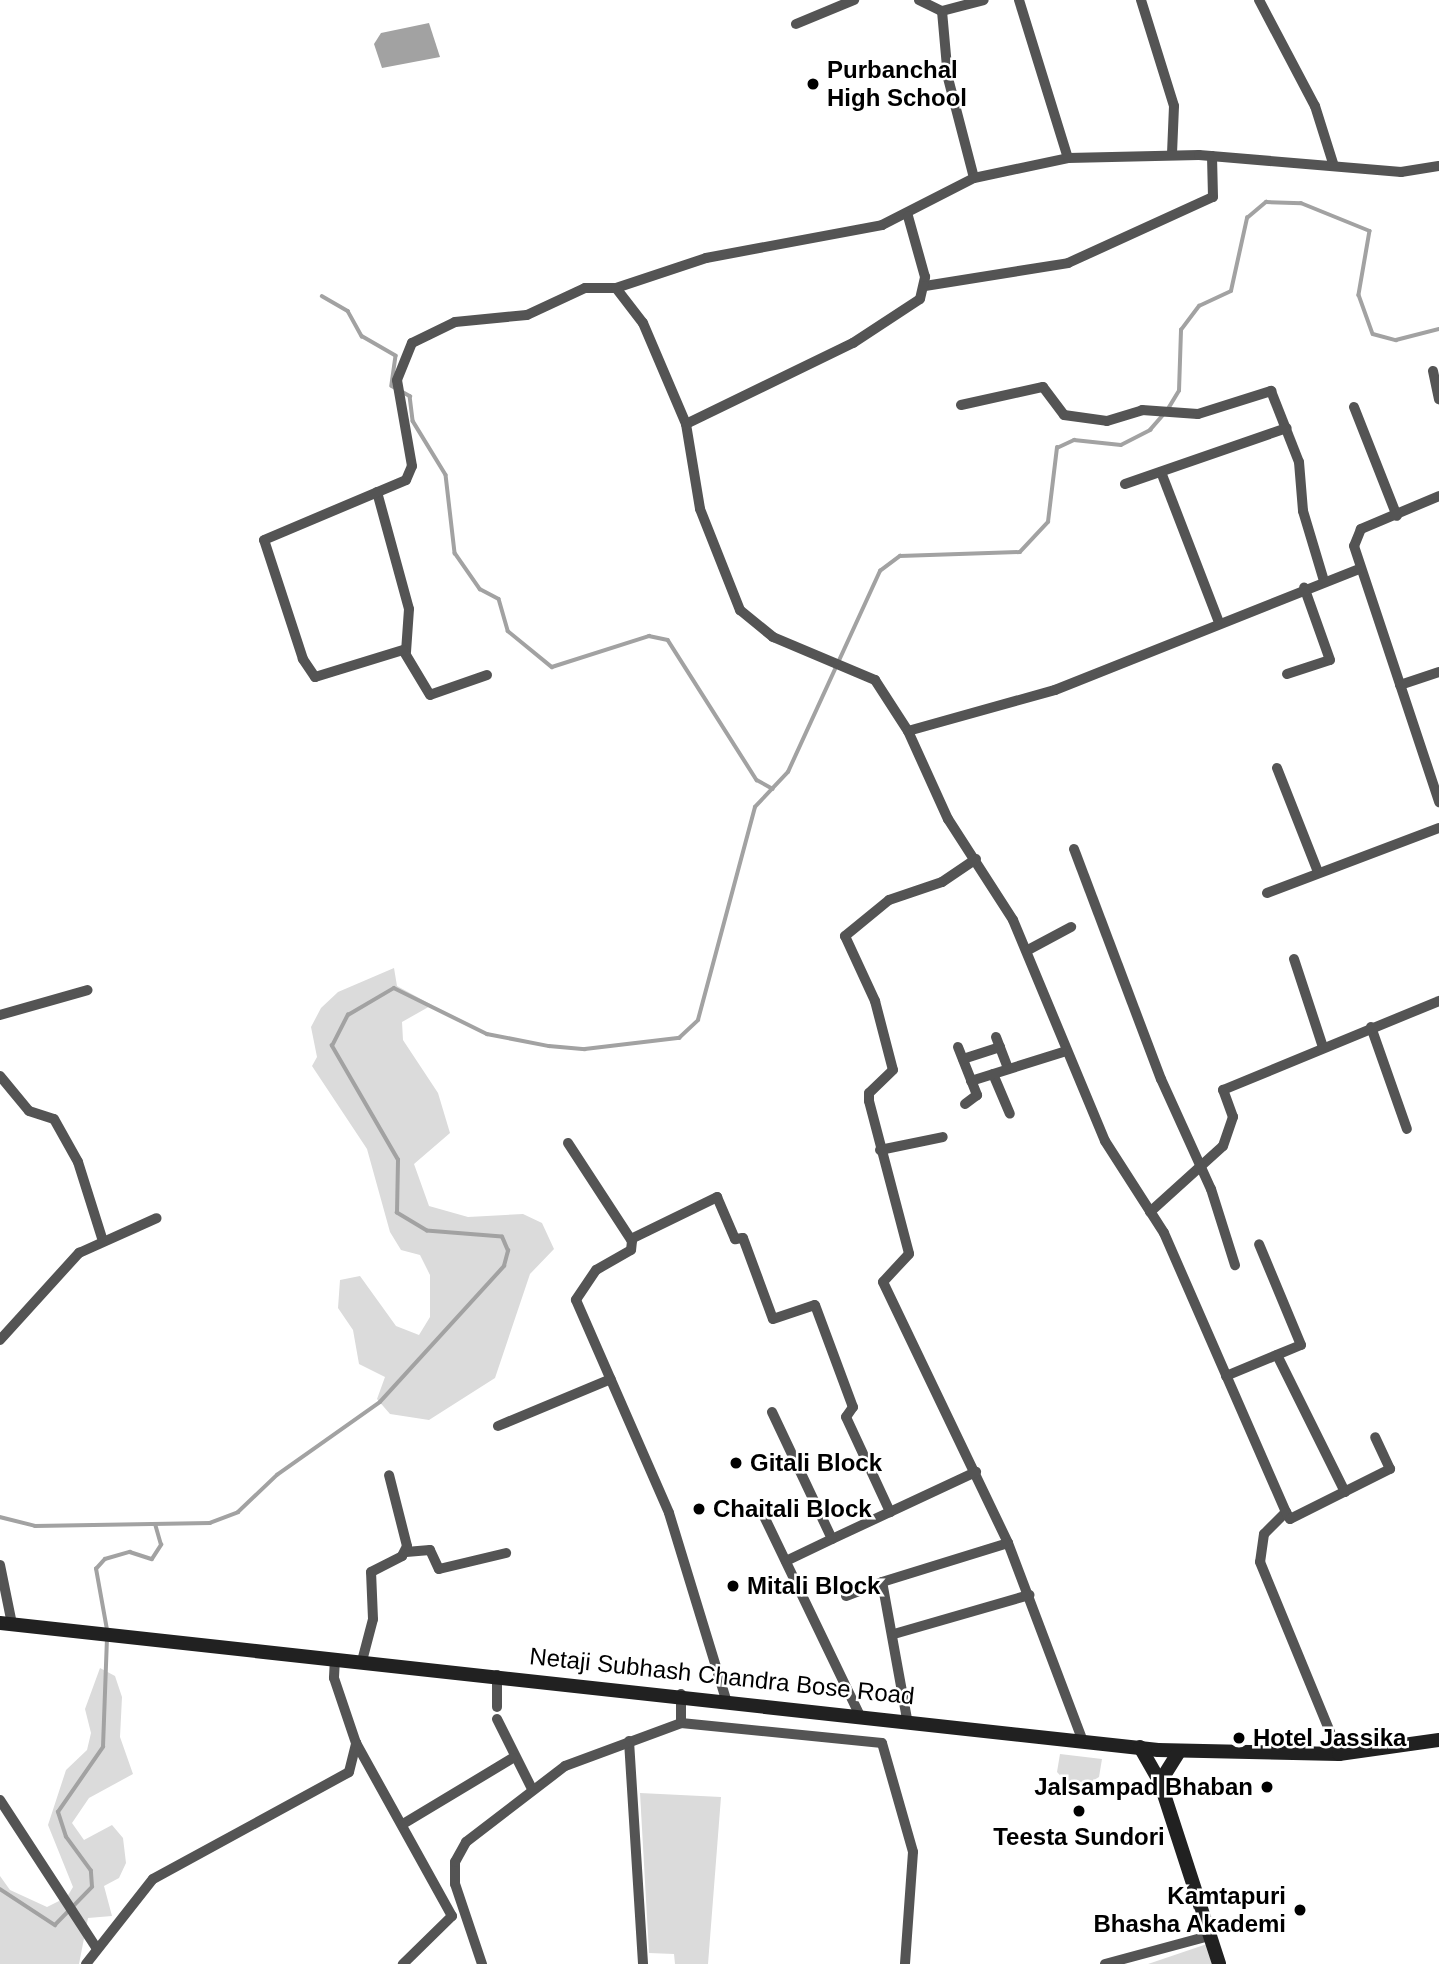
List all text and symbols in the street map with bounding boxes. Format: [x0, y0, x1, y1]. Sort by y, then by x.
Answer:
place label: Purbanchal High School [827, 56, 967, 112]
marker: Purbanchal High School [805, 76, 821, 92]
place label: Gitali Block [750, 1449, 882, 1477]
marker: Gitali Block [728, 1455, 744, 1471]
place label: Chaitali Block [713, 1495, 872, 1523]
marker: Chaitali Block [691, 1501, 707, 1517]
place label: Mitali Block [747, 1572, 880, 1600]
marker: Mitali Block [725, 1578, 741, 1594]
street label: Netaji Subhash Chandra Bose Road [528, 1641, 916, 1711]
place label: Hotel Jassika [1253, 1724, 1406, 1752]
marker: Hotel Jassika [1231, 1730, 1247, 1746]
place label: Jalsampad Bhaban [1034, 1773, 1253, 1801]
marker: Jalsampad Bhaban [1259, 1779, 1275, 1795]
marker: Teesta Sundori [1071, 1803, 1087, 1819]
place label: Teesta Sundori [993, 1823, 1165, 1851]
place label: Kamtapuri Bhasha Akademi [1093, 1882, 1286, 1938]
marker: Kamtapuri Bhasha Akademi [1292, 1902, 1308, 1918]

